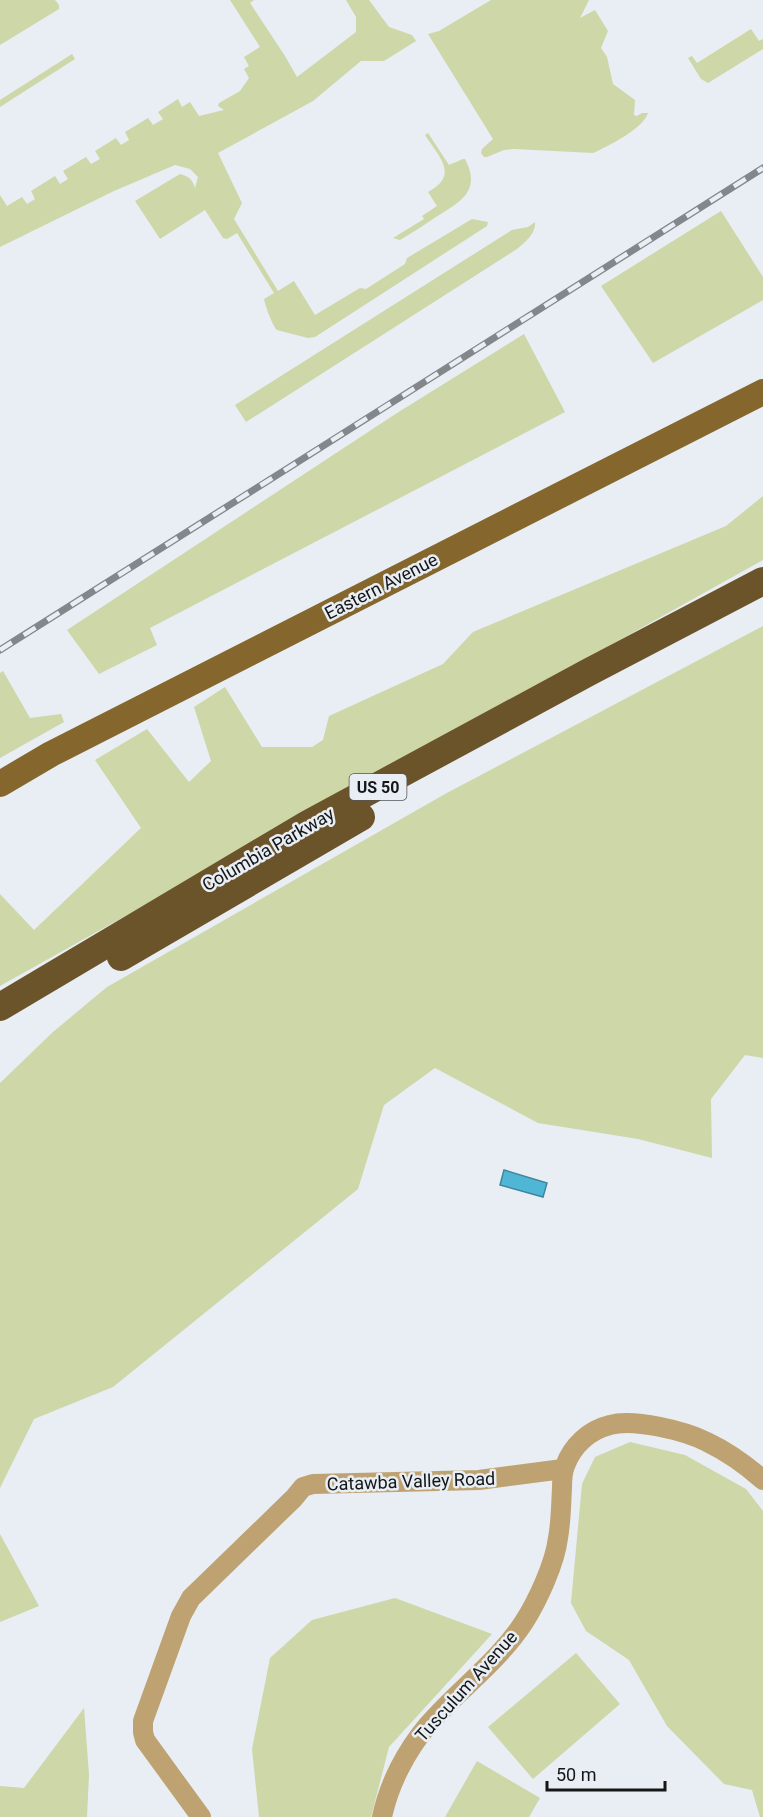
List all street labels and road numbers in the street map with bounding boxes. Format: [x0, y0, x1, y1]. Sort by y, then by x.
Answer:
street label: Eastern Avenue [321, 548, 441, 624]
road number: US 50 [350, 774, 406, 800]
street label: Columbia Parkway [198, 802, 338, 895]
street label: Catawba Valley Road [326, 1468, 496, 1494]
street label: Tusculum Avenue [411, 1626, 521, 1746]

